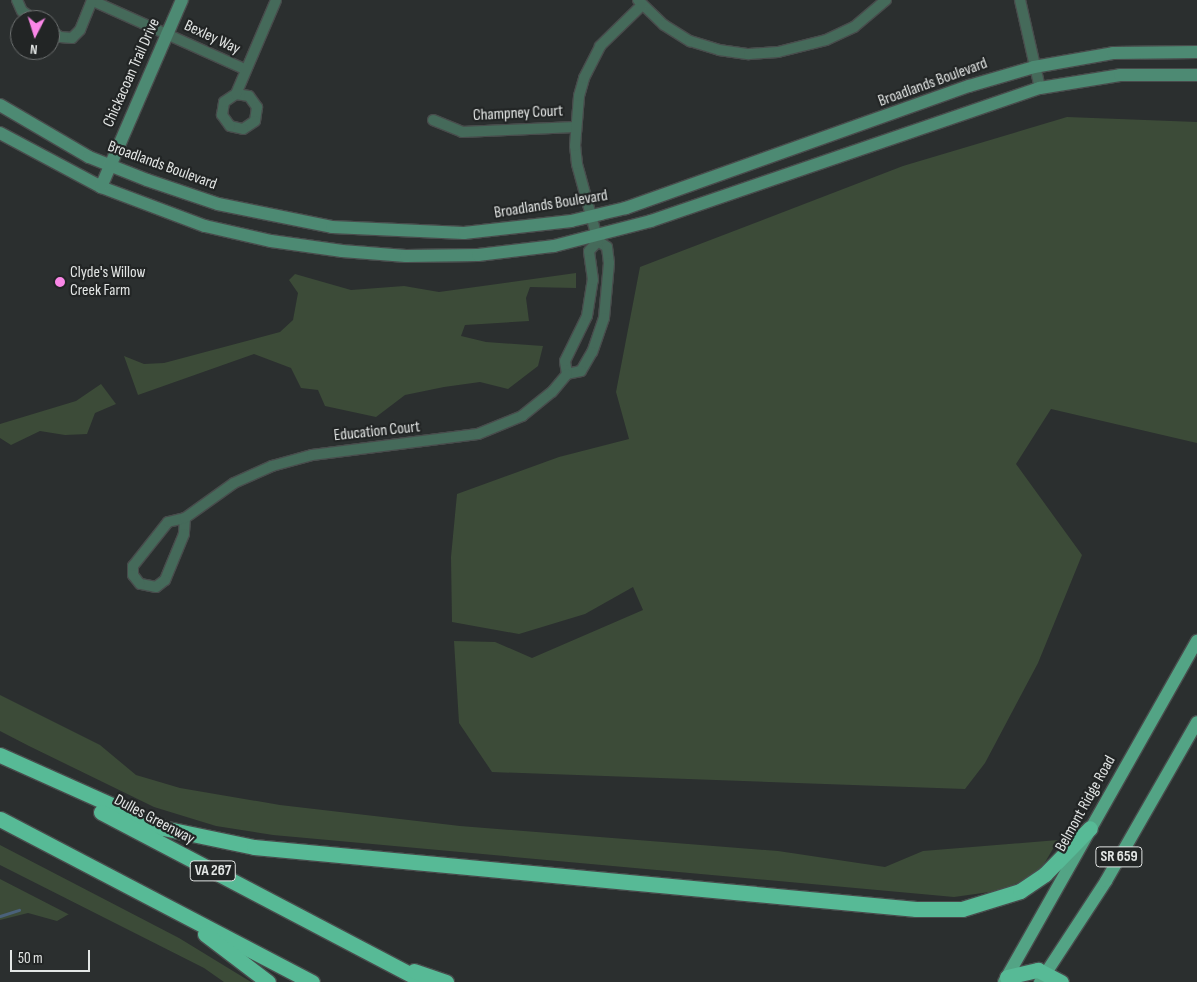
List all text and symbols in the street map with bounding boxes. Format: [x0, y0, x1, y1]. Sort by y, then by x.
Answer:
north arrow [10, 10, 60, 60]
street label: Chickacoan Trail Drive [99, 16, 165, 130]
street label: Bexley Way [181, 17, 243, 59]
text: N [29, 41, 38, 58]
street label: Broadlands Boulevard [876, 54, 990, 112]
street label: Champney Court [472, 102, 564, 126]
street label: Broadlands Boulevard [105, 137, 219, 195]
street label: Broadlands Boulevard [493, 187, 609, 223]
place label: Clyde's Willow Creek Farm [70, 263, 146, 301]
marker: Clyde's Willow Creek Farm [54, 276, 66, 288]
street label: Education Court [333, 418, 421, 446]
street label: Belmont Ridge Road [1052, 753, 1120, 855]
street label: Dulles Greenway [111, 791, 197, 849]
road number: SR 659 [1095, 844, 1143, 870]
road number: VA 267 [189, 858, 237, 884]
scale bar [12, 940, 92, 972]
text: 50 m [18, 949, 43, 968]

